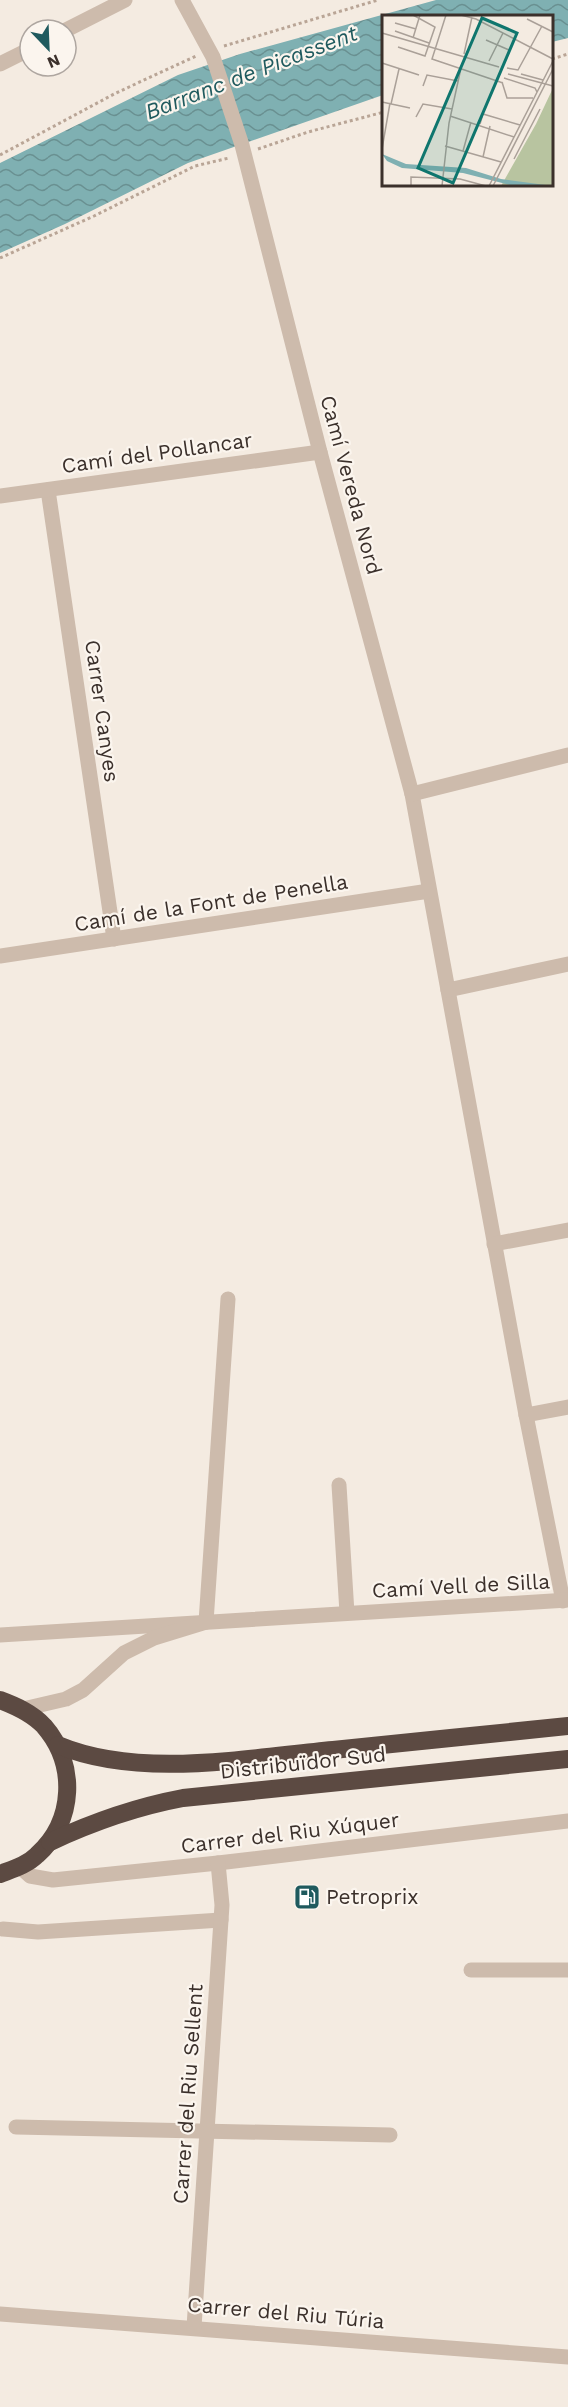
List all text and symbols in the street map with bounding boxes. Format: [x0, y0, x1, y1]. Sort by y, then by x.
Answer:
inset map [382, 15, 553, 186]
north arrow [18, 18, 78, 78]
water label: Barranc de Picassent [142, 20, 362, 124]
text: N [44, 50, 63, 72]
street label: Camí Vereda Nord [316, 393, 387, 577]
street label: Camí del Pollancar [60, 427, 254, 478]
street label: Carrer Canyes [80, 638, 125, 784]
street label: Camí de la Font de Penella [72, 869, 350, 936]
street label: Camí Vell de Silla [371, 1568, 551, 1603]
street label: Distribuïdor Sud [219, 1741, 387, 1784]
street label: Carrer del Riu Xúquer [179, 1807, 401, 1858]
fuel station icon: Petroprix [292, 1882, 322, 1912]
place label: Petroprix [326, 1884, 419, 1909]
street label: Carrer del Riu Sellent [167, 1983, 208, 2205]
street label: Carrer del Riu Túria [186, 2291, 386, 2334]

